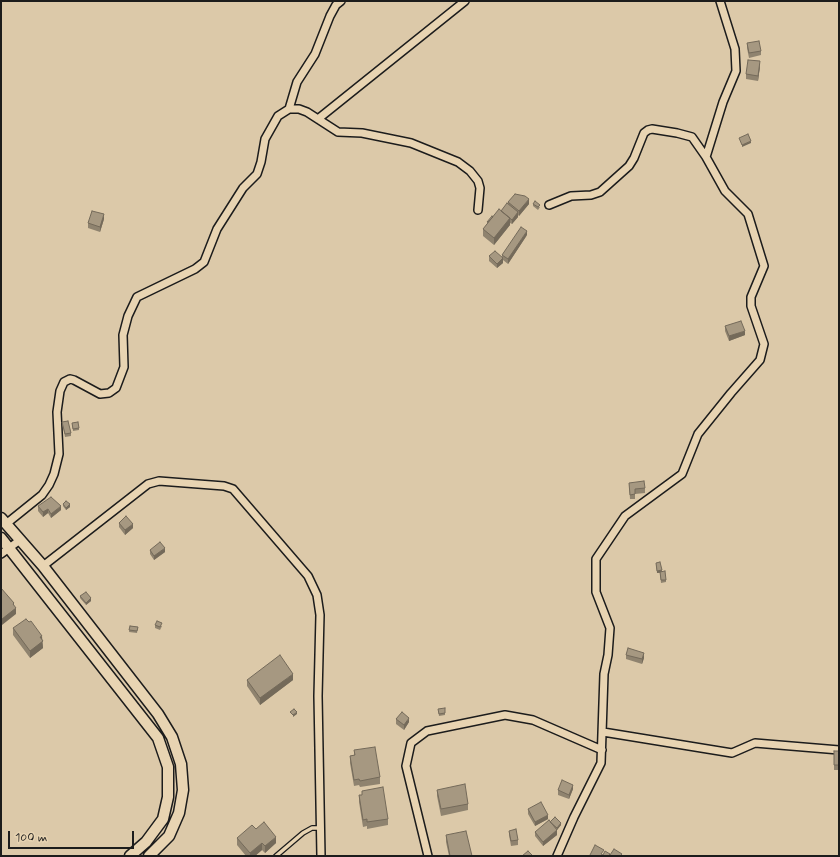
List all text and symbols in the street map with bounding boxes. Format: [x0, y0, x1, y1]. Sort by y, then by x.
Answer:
scale bar [10, 823, 136, 849]
text: 100 m [15, 830, 47, 846]

